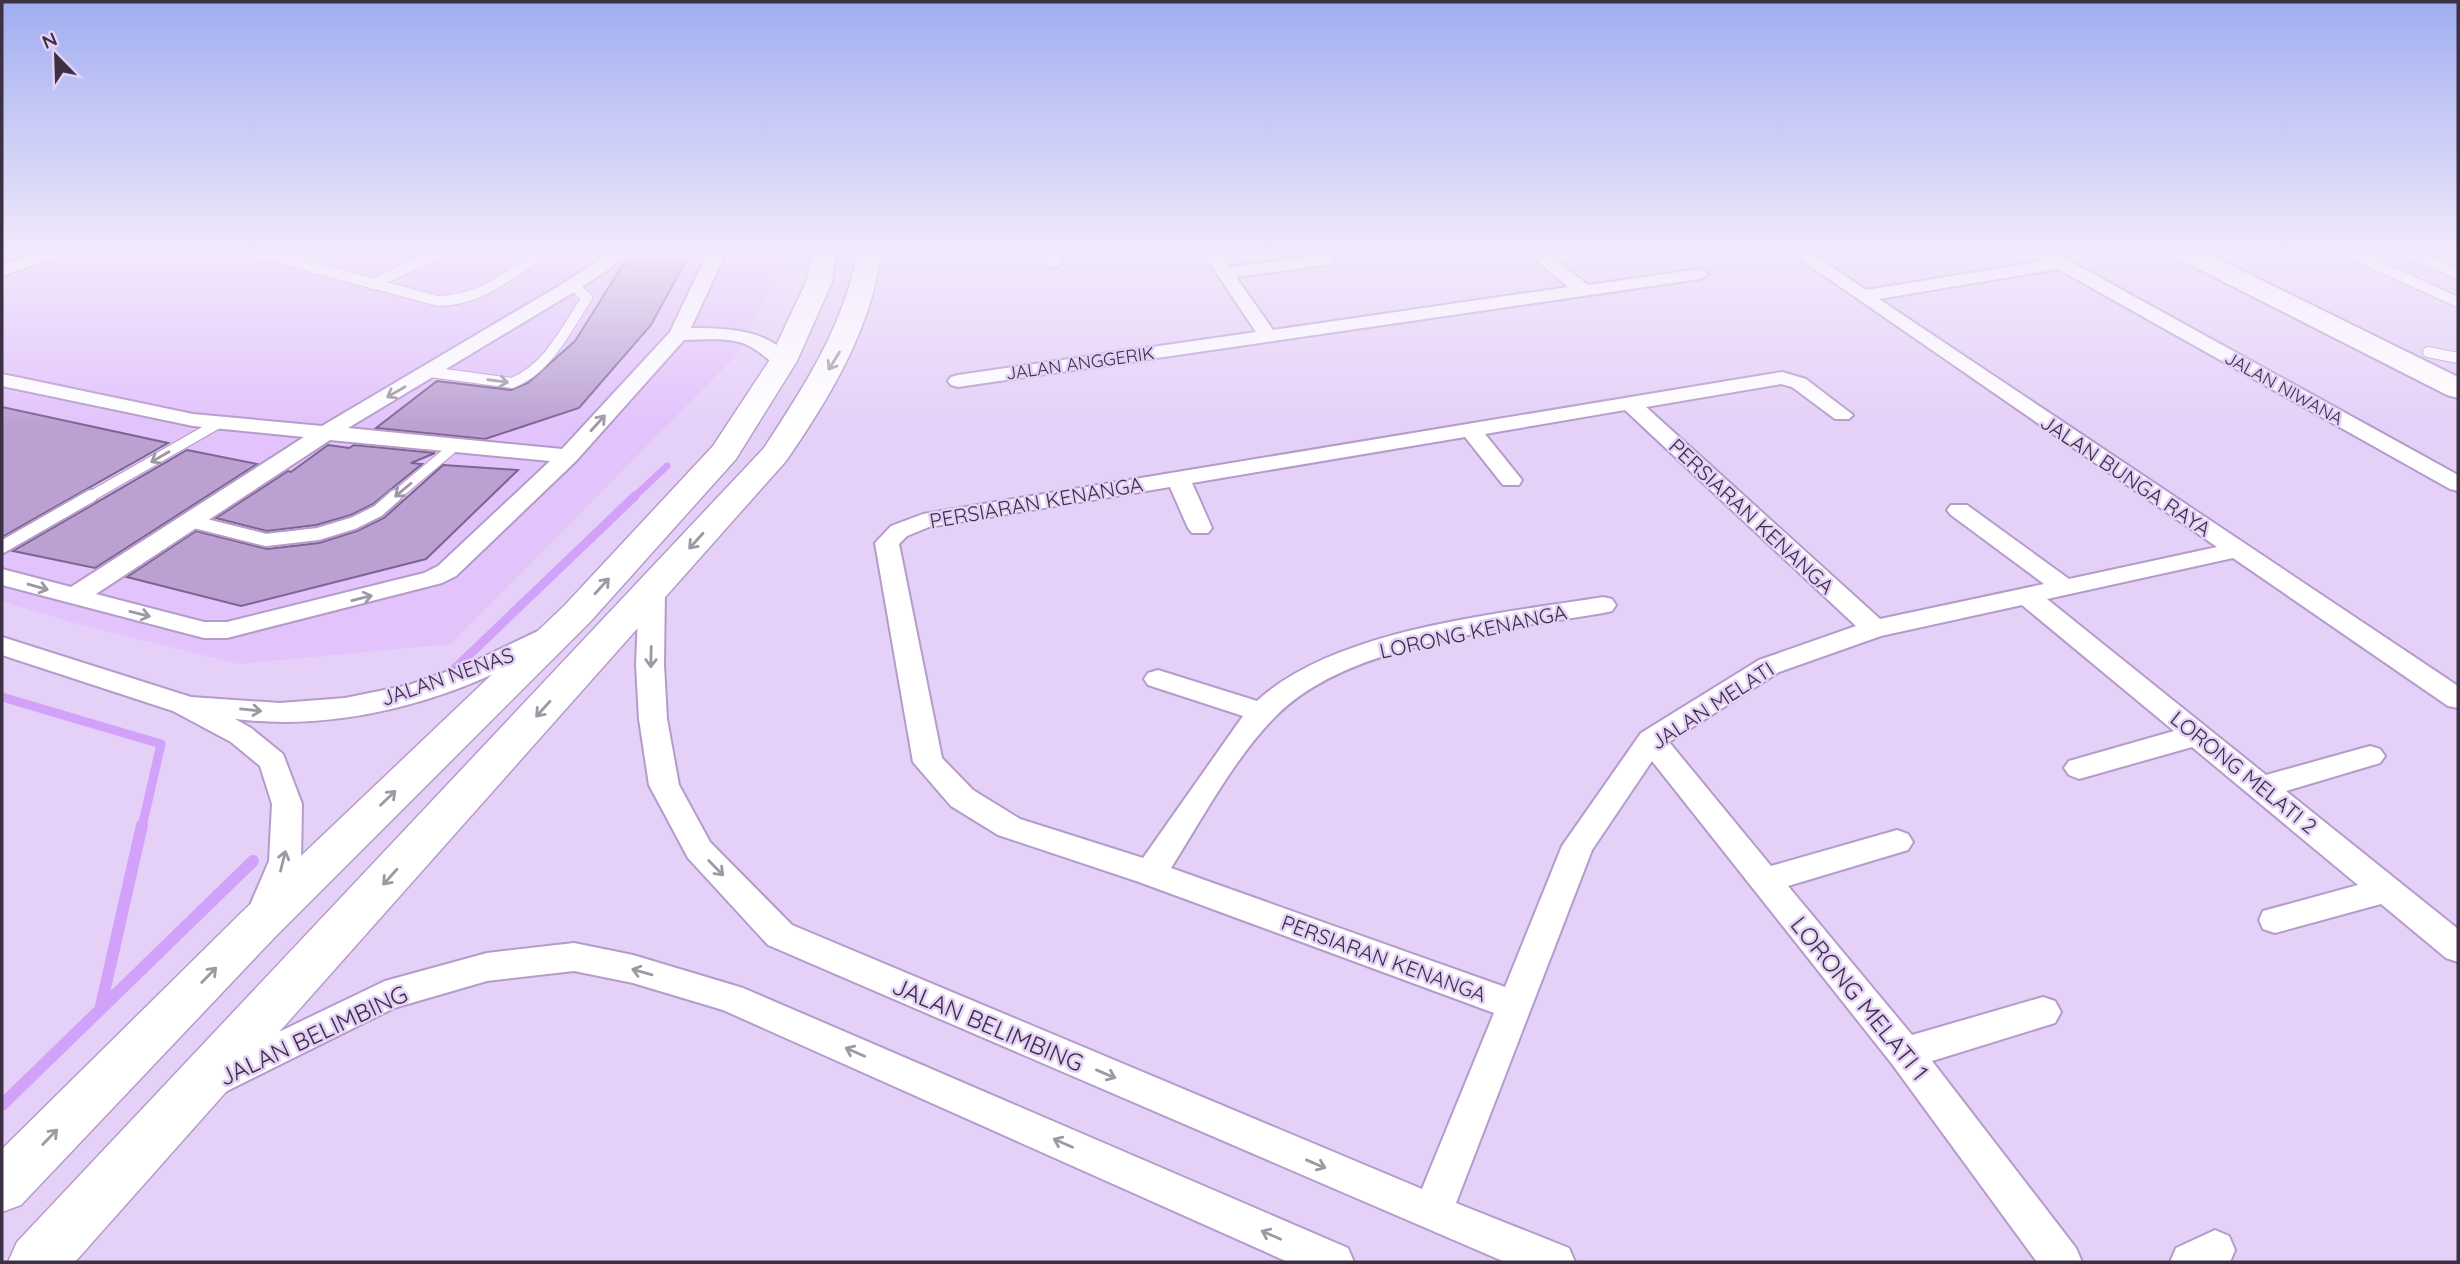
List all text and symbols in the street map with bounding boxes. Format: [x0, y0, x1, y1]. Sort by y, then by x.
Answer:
north arrow [21, 21, 91, 91]
text: N [38, 27, 60, 54]
street label: JALAN ANGGERIK [1004, 341, 1156, 385]
street label: JALAN NIWANA [2221, 346, 2348, 430]
one-way arrow [827, 351, 842, 370]
one-way arrow [486, 374, 509, 387]
one-way arrow [386, 386, 407, 399]
street label: JALAN BUNGA RAYA [2036, 408, 2216, 542]
one-way arrow [589, 415, 606, 432]
street label: PERSIARAN KENANGA [1664, 433, 1840, 599]
one-way arrow [150, 450, 170, 464]
street label: PERSIARAN KENANGA [927, 470, 1145, 534]
one-way arrow [395, 482, 413, 498]
one-way arrow [688, 532, 705, 549]
one-way arrow [594, 578, 611, 595]
one-way arrow [26, 582, 48, 595]
one-way arrow [350, 591, 372, 604]
street label: LORONG KENANGA [1377, 598, 1569, 664]
one-way arrow [128, 608, 151, 621]
street label: JALAN NENAS [377, 641, 517, 711]
one-way arrow [644, 645, 657, 668]
street label: JALAN MELATI [1645, 655, 1779, 755]
one-way arrow [535, 700, 551, 718]
one-way arrow [239, 704, 261, 717]
street label: LORONG MELATI 2 [2166, 705, 2322, 839]
one-way arrow [380, 789, 397, 806]
one-way arrow [277, 851, 290, 873]
one-way arrow [707, 859, 724, 876]
one-way arrow [381, 868, 398, 885]
street label: PERSIARAN KENANGA [1278, 909, 1490, 1007]
street label: LORONG MELATI 1 [1785, 910, 1935, 1086]
one-way arrow [631, 964, 653, 977]
one-way arrow [200, 967, 217, 984]
street label: JALAN BELIMBING [888, 970, 1088, 1078]
street label: JALAN BELIMBING [214, 978, 412, 1092]
one-way arrow [844, 1045, 866, 1058]
one-way arrow [1095, 1069, 1117, 1082]
one-way arrow [41, 1129, 58, 1146]
one-way arrow [1053, 1136, 1074, 1149]
one-way arrow [1304, 1158, 1326, 1171]
one-way arrow [1261, 1228, 1282, 1241]

